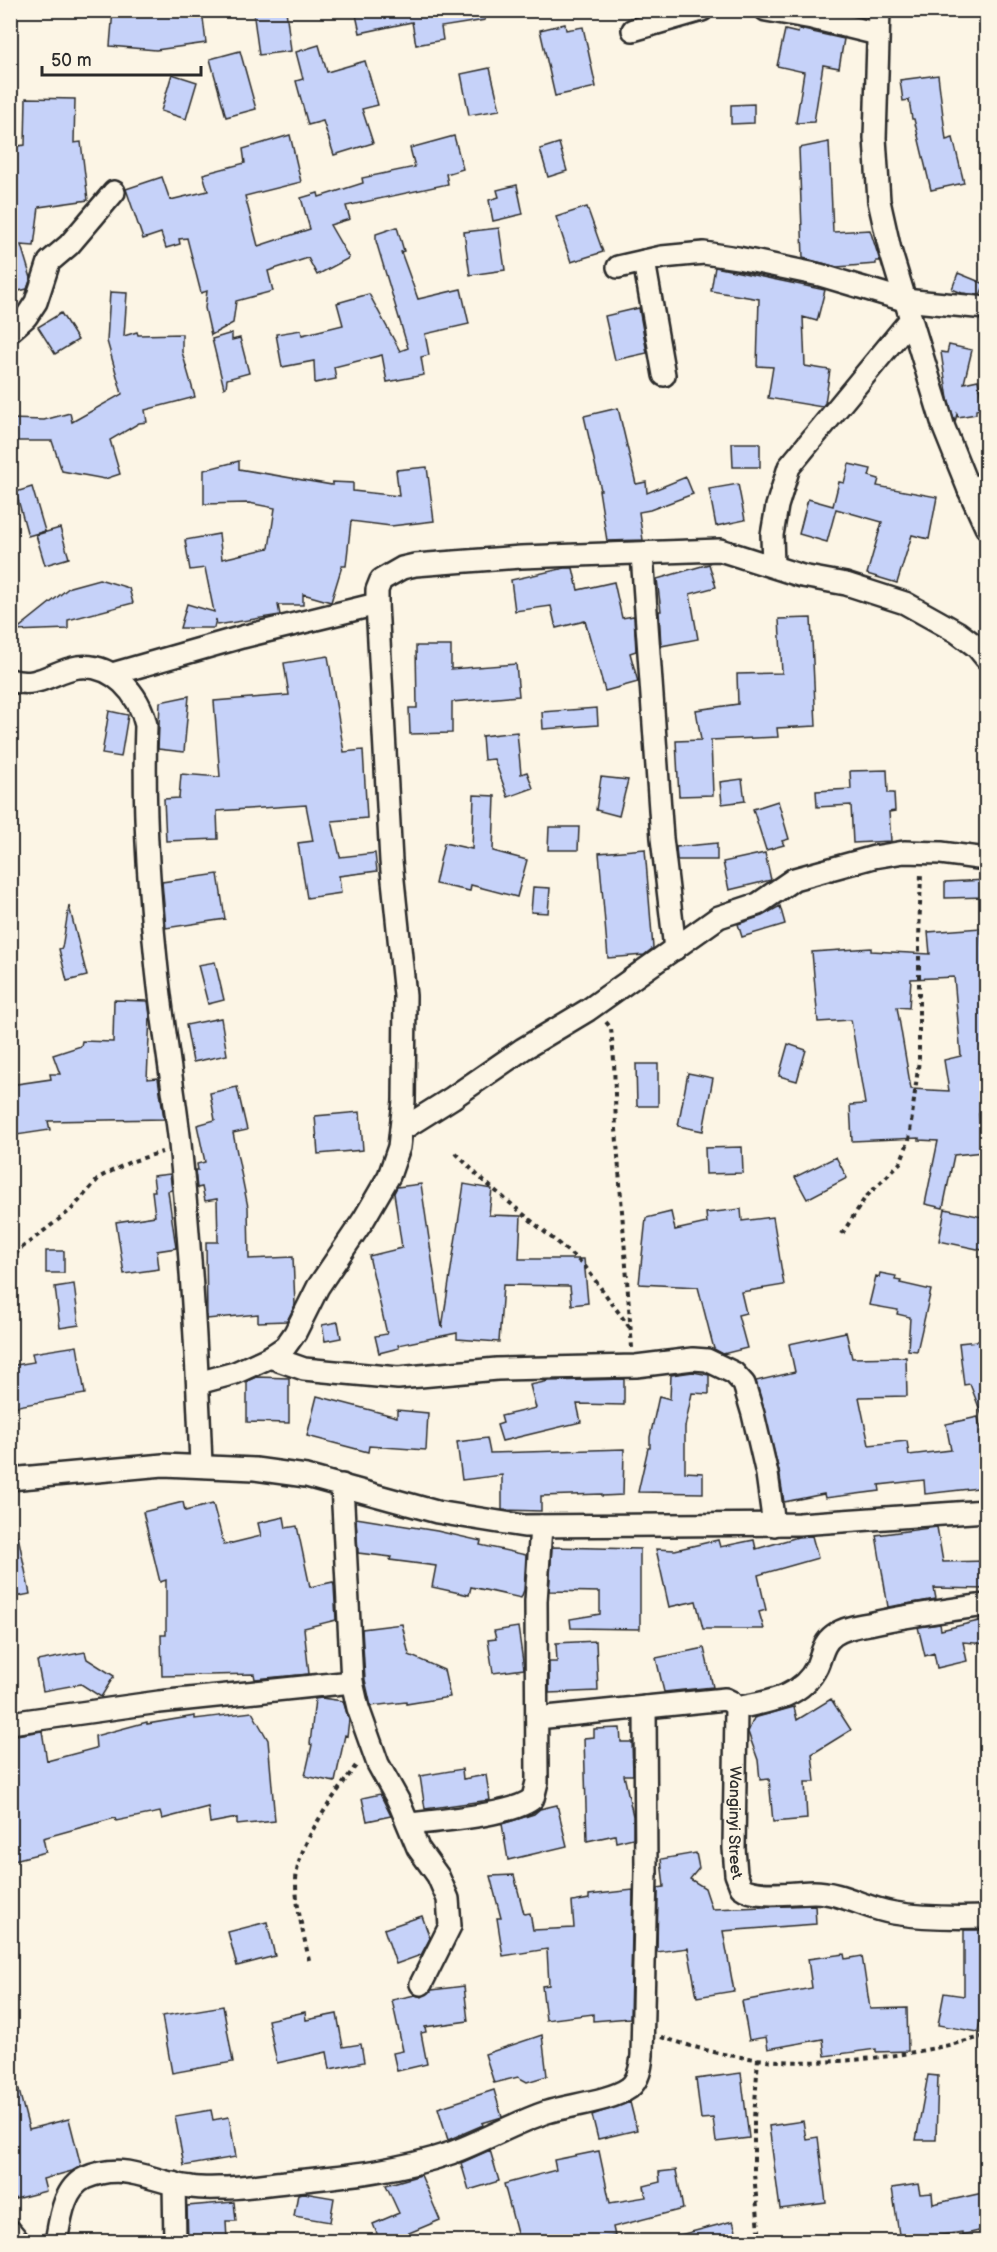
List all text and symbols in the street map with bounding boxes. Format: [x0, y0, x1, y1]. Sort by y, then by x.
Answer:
scale bar [42, 39, 201, 77]
text: 50 m [51, 50, 92, 71]
street label: Wanginyi Street [724, 1766, 747, 1882]

